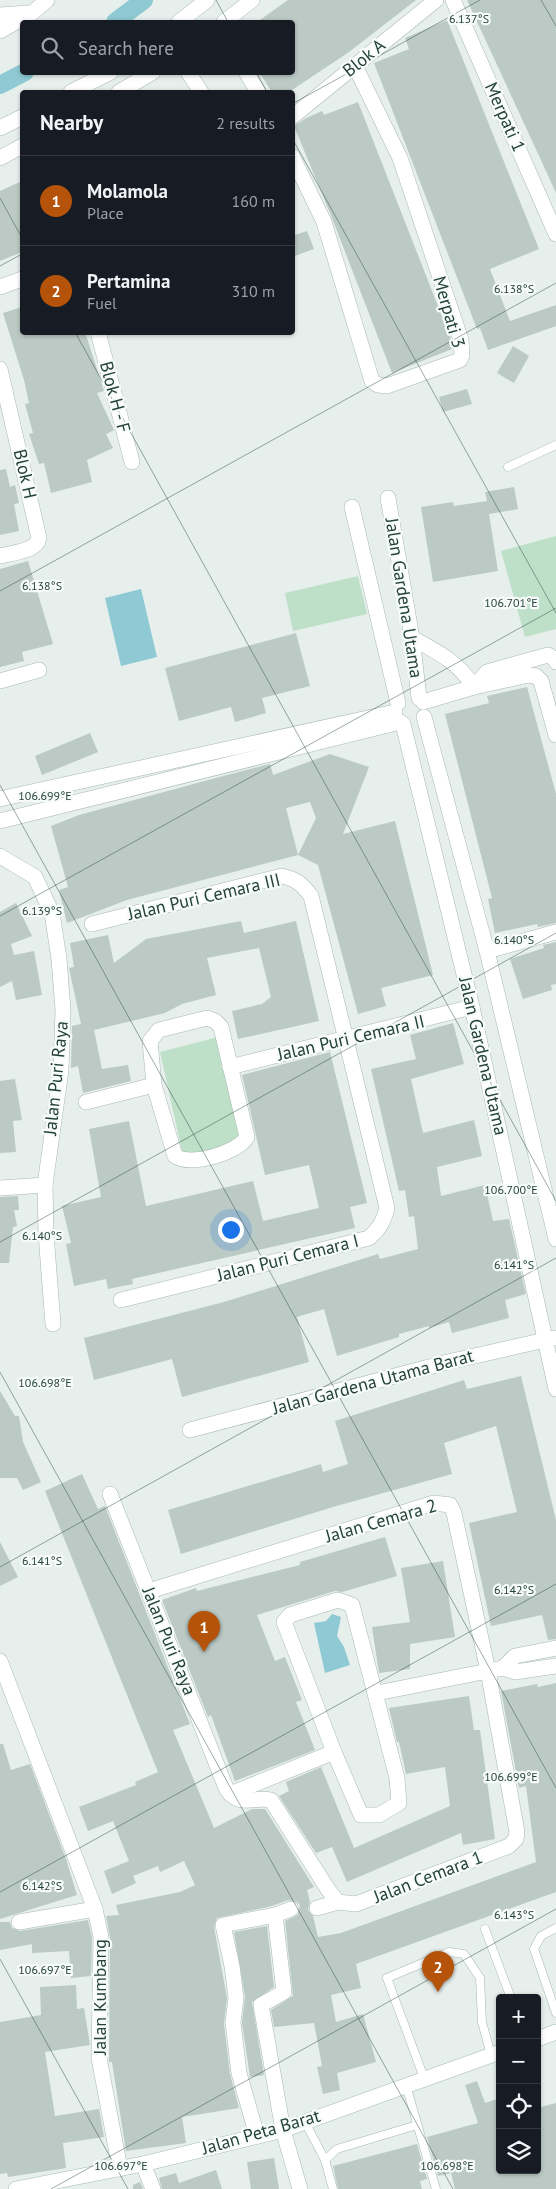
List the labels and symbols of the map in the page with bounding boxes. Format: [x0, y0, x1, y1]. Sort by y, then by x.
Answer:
text: 6.137°S [449, 11, 489, 26]
street label: Blok A [338, 33, 390, 82]
street label: Merpati 1 [480, 78, 531, 155]
street label: Merpati 3 [428, 273, 471, 350]
text: 6.138°S [494, 281, 534, 296]
street label: Blok H - F [95, 359, 136, 435]
street label: Blok H [9, 447, 42, 501]
street label: Jalan Gardena Utama [380, 515, 429, 680]
text: 6.138°S [22, 578, 62, 593]
text: 106.701°E [484, 595, 538, 610]
text: 106.699°E [18, 788, 72, 803]
street label: Jalan Puri Cemara III [124, 868, 282, 925]
text: 6.139°S [22, 903, 62, 918]
text: 6.140°S [494, 932, 534, 947]
street label: Jalan Gardena Utama [454, 974, 513, 1137]
street label: Jalan Puri Cemara II [274, 1009, 427, 1066]
street label: Jalan Puri Raya [38, 1020, 73, 1137]
text: 106.700°E [484, 1182, 538, 1197]
your location [218, 1217, 244, 1243]
text: 6.140°S [22, 1228, 62, 1243]
street label: Jalan Puri Cemara I [214, 1229, 361, 1286]
text: 6.141°S [494, 1257, 534, 1272]
street label: Jalan Gardena Utama Barat [269, 1344, 476, 1420]
text: 106.698°E [18, 1375, 72, 1390]
street label: Jalan Cemara 2 [321, 1494, 439, 1548]
text: 6.141°S [22, 1553, 62, 1568]
street label: Jalan Puri Raya [137, 1582, 202, 1698]
text: 6.142°S [494, 1582, 534, 1597]
pin: 1 [188, 1611, 220, 1652]
text: 106.699°E [484, 1769, 538, 1784]
street label: Jalan Cemara 1 [369, 1845, 486, 1908]
text: 6.142°S [22, 1878, 62, 1893]
text: 6.143°S [494, 1907, 534, 1922]
street label: Jalan Kumbang [88, 1939, 111, 2056]
pin: 2 [422, 1951, 454, 1992]
text: 106.697°E [18, 1962, 72, 1977]
street label: Jalan Peta Barat [198, 2104, 323, 2160]
text: 106.697°E [94, 2158, 148, 2173]
text: 106.698°E [420, 2158, 474, 2173]

